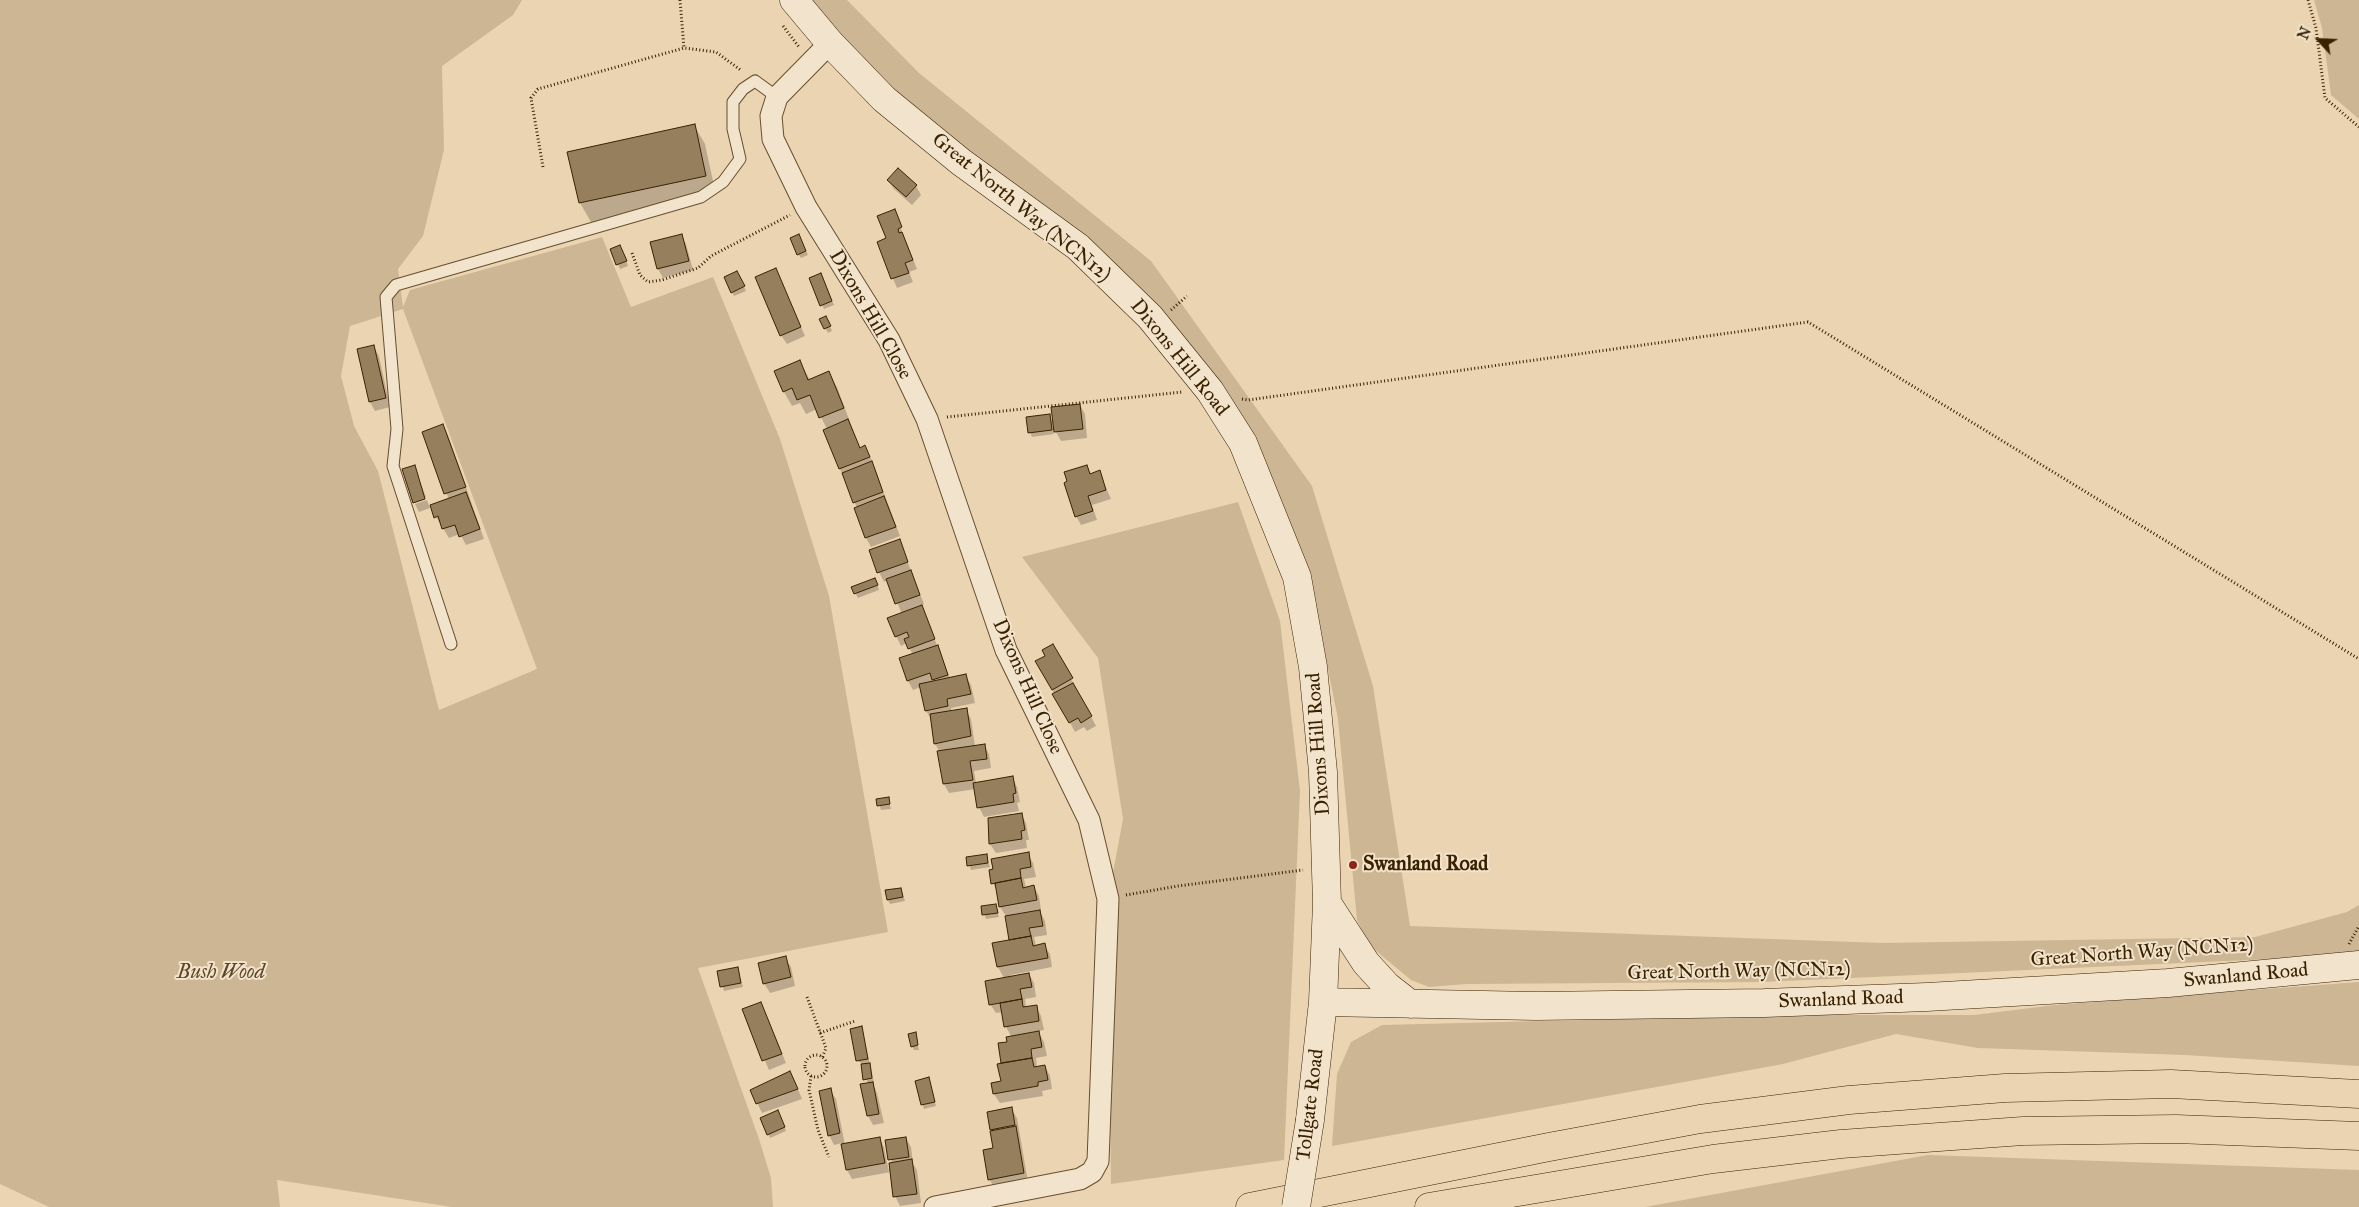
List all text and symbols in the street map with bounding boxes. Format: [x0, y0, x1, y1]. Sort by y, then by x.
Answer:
north arrow [2294, 15, 2344, 65]
text: N [2295, 24, 2315, 42]
street label: Great North Way (NCN12) [927, 128, 1115, 288]
street label: Dixons Hill Close [823, 246, 917, 384]
street label: Dixons Hill Road [1125, 295, 1233, 421]
street label: Dixons Hill Close [986, 616, 1068, 758]
street label: Dixons Hill Road [1302, 672, 1336, 816]
place label: Swanland Road [1363, 853, 1488, 877]
marker: Swanland Road [1347, 859, 1359, 871]
street label: Great North Way (NCN12) [2030, 933, 2254, 973]
street label: Great North Way (NCN12) [1627, 958, 1851, 986]
street label: Swanland Road [2183, 959, 2309, 993]
park label: Bush Wood [177, 961, 265, 985]
street label: Swanland Road [1778, 986, 1904, 1014]
street label: Tollgate Road [1292, 1047, 1330, 1163]

